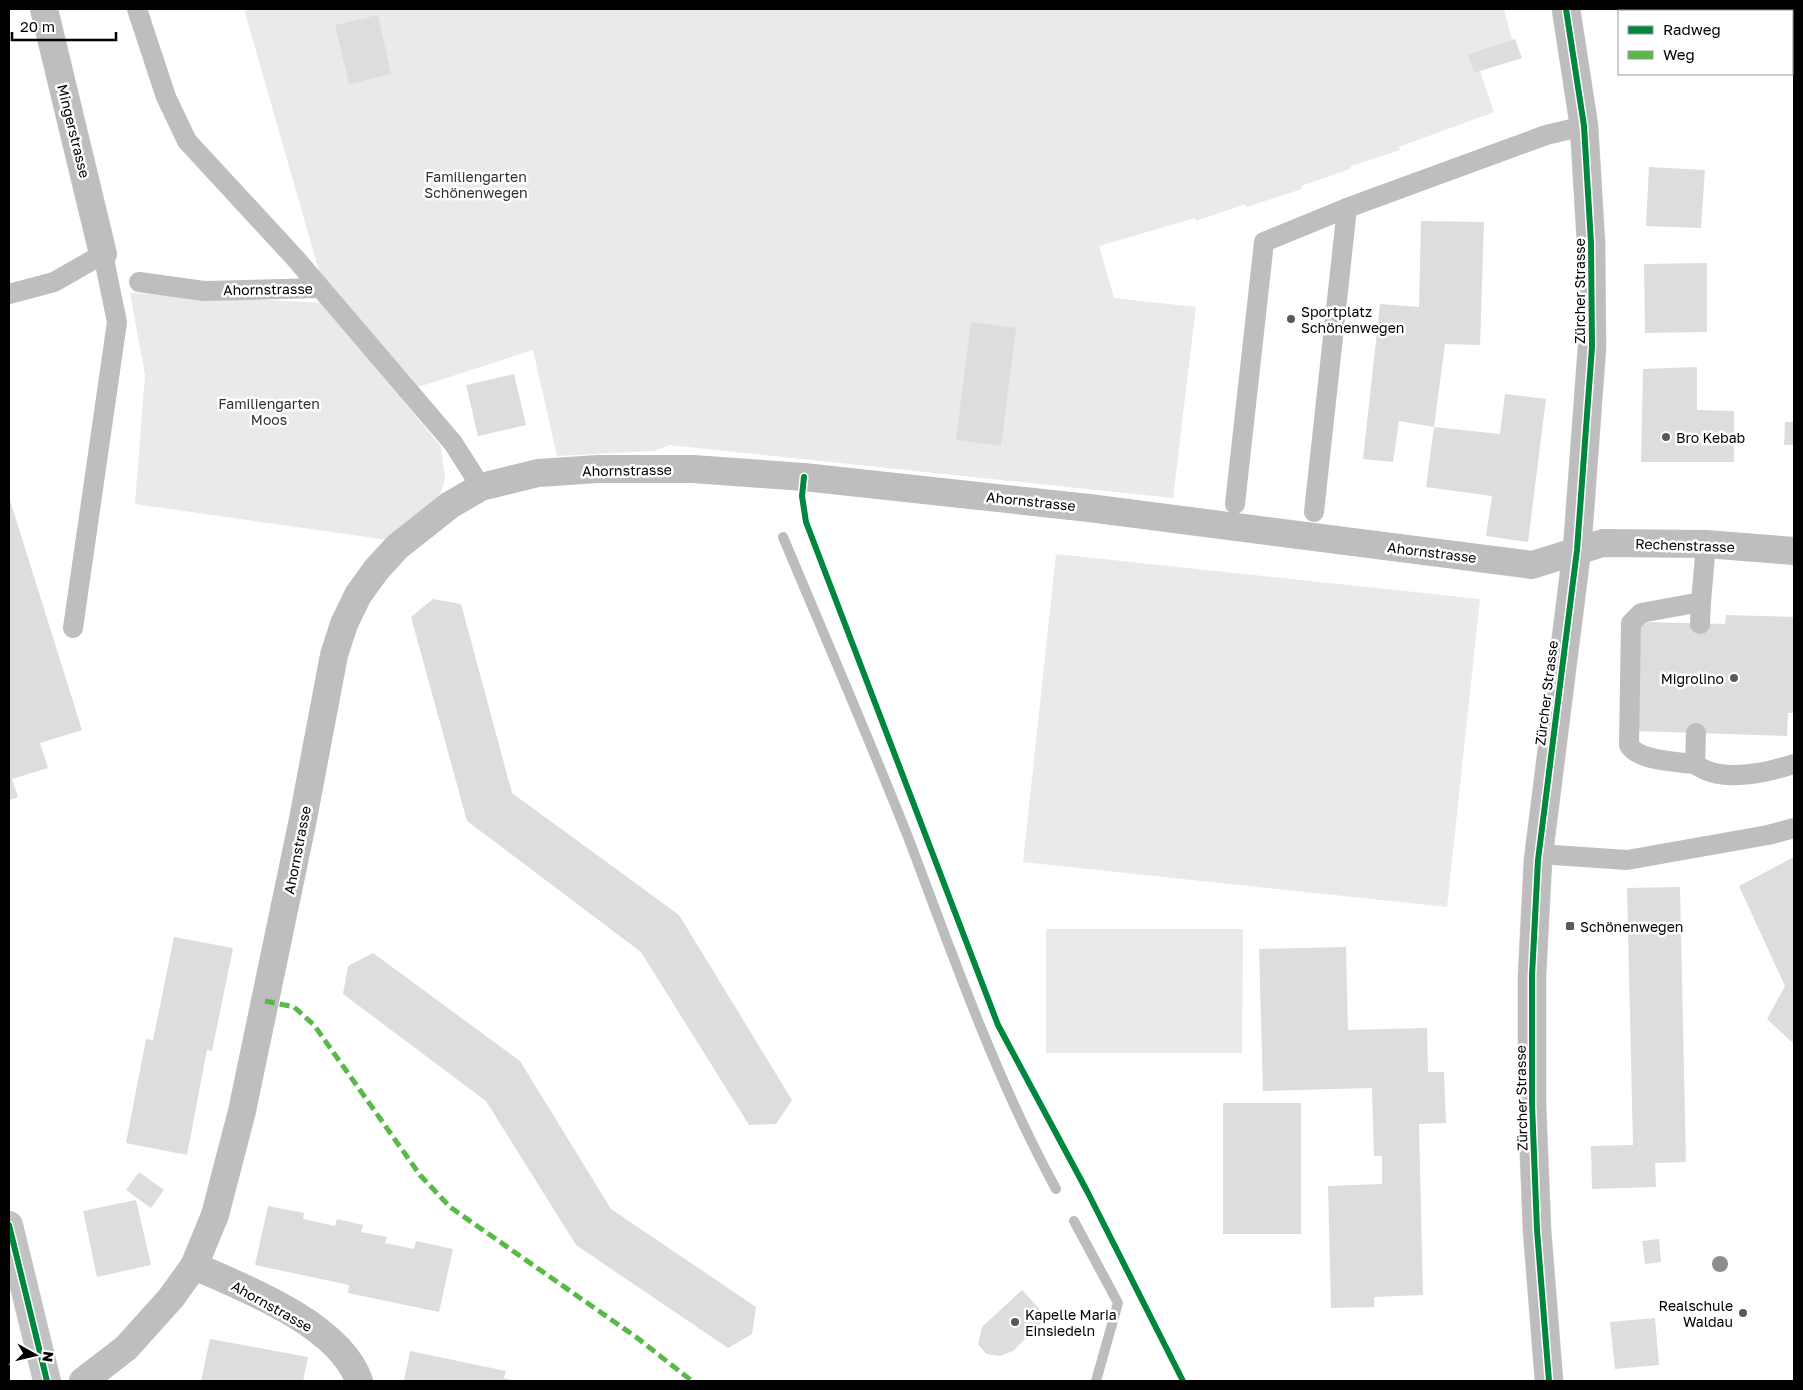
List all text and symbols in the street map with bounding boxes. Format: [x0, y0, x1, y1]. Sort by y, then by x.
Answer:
scale bar [12, 10, 116, 42]
legend [1618, 10, 1793, 75]
text: 20 m [20, 17, 55, 35]
text: Radweg [1663, 20, 1721, 38]
text: Weg [1663, 45, 1695, 63]
street label: Mingerstrasse [54, 82, 94, 180]
park label: Familiengarten Schönenwegen [424, 168, 528, 201]
street label: Zürcher Strasse [1571, 238, 1588, 344]
street label: Ahornstrasse [223, 280, 313, 298]
place label: Sportplatz Schönenwegen [1301, 303, 1404, 336]
marker: Sportplatz Schönenwegen [1285, 313, 1297, 325]
park label: Familiengarten Moos [218, 395, 320, 428]
place label: Bro Kebab [1676, 429, 1745, 446]
marker: Bro Kebab [1660, 431, 1672, 443]
street label: Ahornstrasse [582, 461, 672, 479]
street label: Ahornstrasse [986, 488, 1076, 514]
street label: Rechenstrasse [1635, 535, 1735, 555]
street label: Ahornstrasse [1386, 538, 1478, 566]
street label: Zürcher Strasse [1531, 640, 1561, 746]
place label: Migrolino [1661, 670, 1724, 687]
marker: Migrolino [1728, 672, 1740, 684]
street label: Ahornstrasse [280, 804, 314, 896]
place label: Schönenwegen [1580, 918, 1683, 935]
marker: Schönenwegen [1564, 920, 1576, 932]
street label: Zürcher Strasse [1512, 1045, 1530, 1151]
street label: Ahornstrasse [229, 1277, 315, 1335]
place label: Realschule Waldau [1659, 1297, 1733, 1330]
place label: Kapelle Maria Einsiedeln [1025, 1306, 1117, 1339]
marker: Realschule Waldau [1737, 1307, 1749, 1319]
marker: Kapelle Maria Einsiedeln [1009, 1316, 1021, 1328]
north arrow [10, 1330, 60, 1380]
text: N [39, 1350, 58, 1363]

